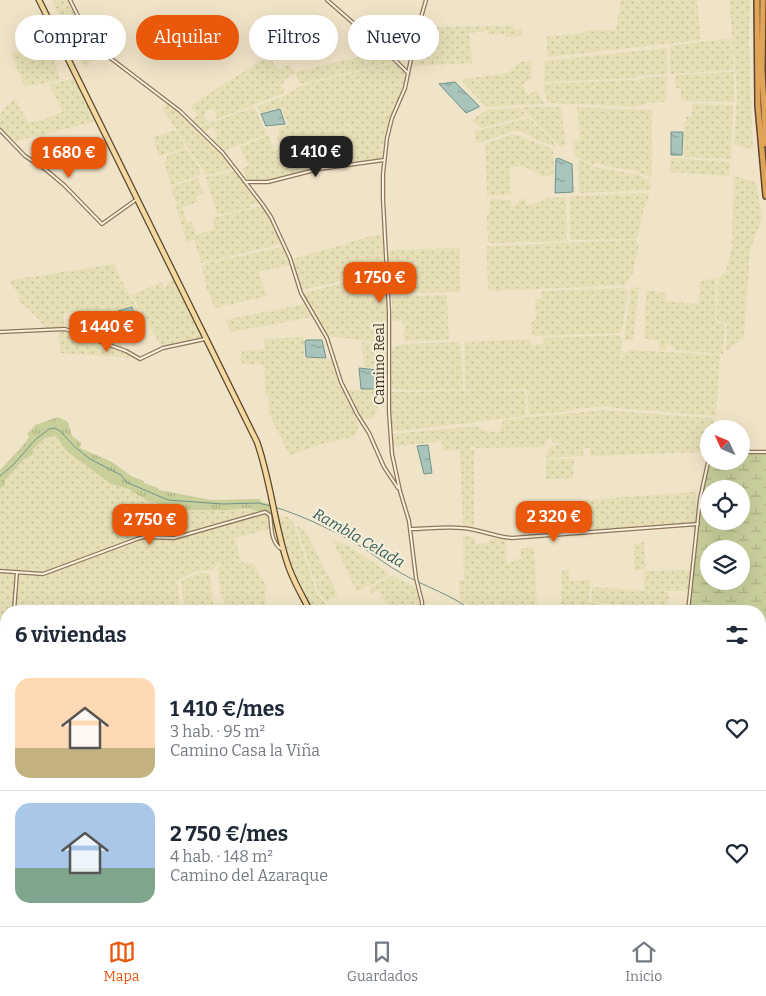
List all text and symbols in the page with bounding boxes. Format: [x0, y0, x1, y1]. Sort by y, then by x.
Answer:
chip: Comprar [15, 15, 126, 60]
chip: Alquilar [136, 15, 239, 60]
chip: Filtros [249, 15, 338, 60]
chip: Nuevo [348, 15, 439, 60]
pin: 1 680 € [23, 136, 115, 179]
pin: 1 410 € [270, 136, 362, 178]
text: 1 410 € [291, 142, 341, 161]
text: 1 680 € [42, 143, 96, 162]
pin: 1 750 € [334, 262, 426, 304]
text: 1 750 € [354, 268, 406, 287]
pin: 1 440 € [61, 310, 153, 353]
text: 1 440 € [80, 317, 134, 336]
street label: Camino Real [371, 323, 388, 405]
north arrow [700, 420, 750, 470]
map controls [700, 420, 750, 590]
button: locate [700, 480, 750, 530]
pin: 2 320 € [508, 500, 600, 543]
pin: 2 750 € [104, 504, 196, 546]
water label: Rambla Celada [310, 505, 408, 571]
text: 2 320 € [527, 507, 581, 526]
text: 2 750 € [123, 510, 177, 529]
button: layers [700, 540, 750, 590]
icon: filters [723, 621, 751, 649]
text: 6 viviendas [15, 622, 127, 648]
text: 1 410 €/mes [170, 696, 285, 722]
icon: home [55, 698, 115, 758]
icon: heart [723, 714, 751, 742]
text: 3 hab. · 95 m² [170, 722, 265, 741]
text: Camino Casa la Viña [170, 741, 320, 760]
text: 2 750 €/mes [170, 821, 288, 847]
icon: home [55, 823, 115, 883]
icon: heart [723, 839, 751, 867]
text: 4 hab. · 148 m² [170, 847, 273, 866]
text: Camino del Azaraque [170, 866, 328, 885]
tab: Mapa [104, 938, 140, 985]
tab: Guardados [347, 938, 418, 985]
tab: Inicio [625, 938, 662, 985]

